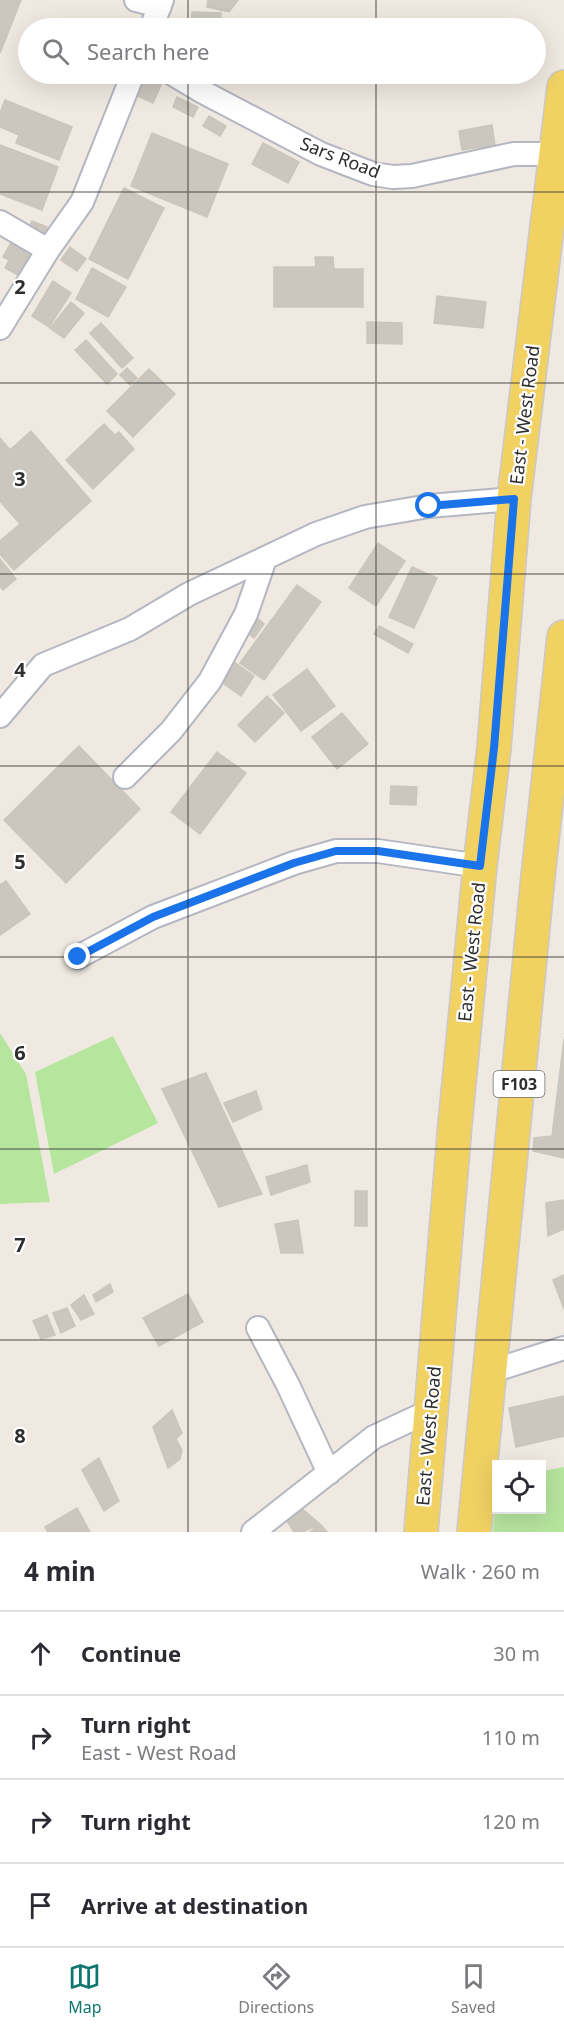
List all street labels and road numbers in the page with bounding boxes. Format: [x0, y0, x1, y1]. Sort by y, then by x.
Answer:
street label: Sars Road [297, 131, 384, 183]
street label: East - West Road [504, 344, 544, 486]
street label: East - West Road [452, 881, 490, 1023]
road number: F103 [494, 1071, 544, 1097]
street label: East - West Road [410, 1365, 446, 1507]

